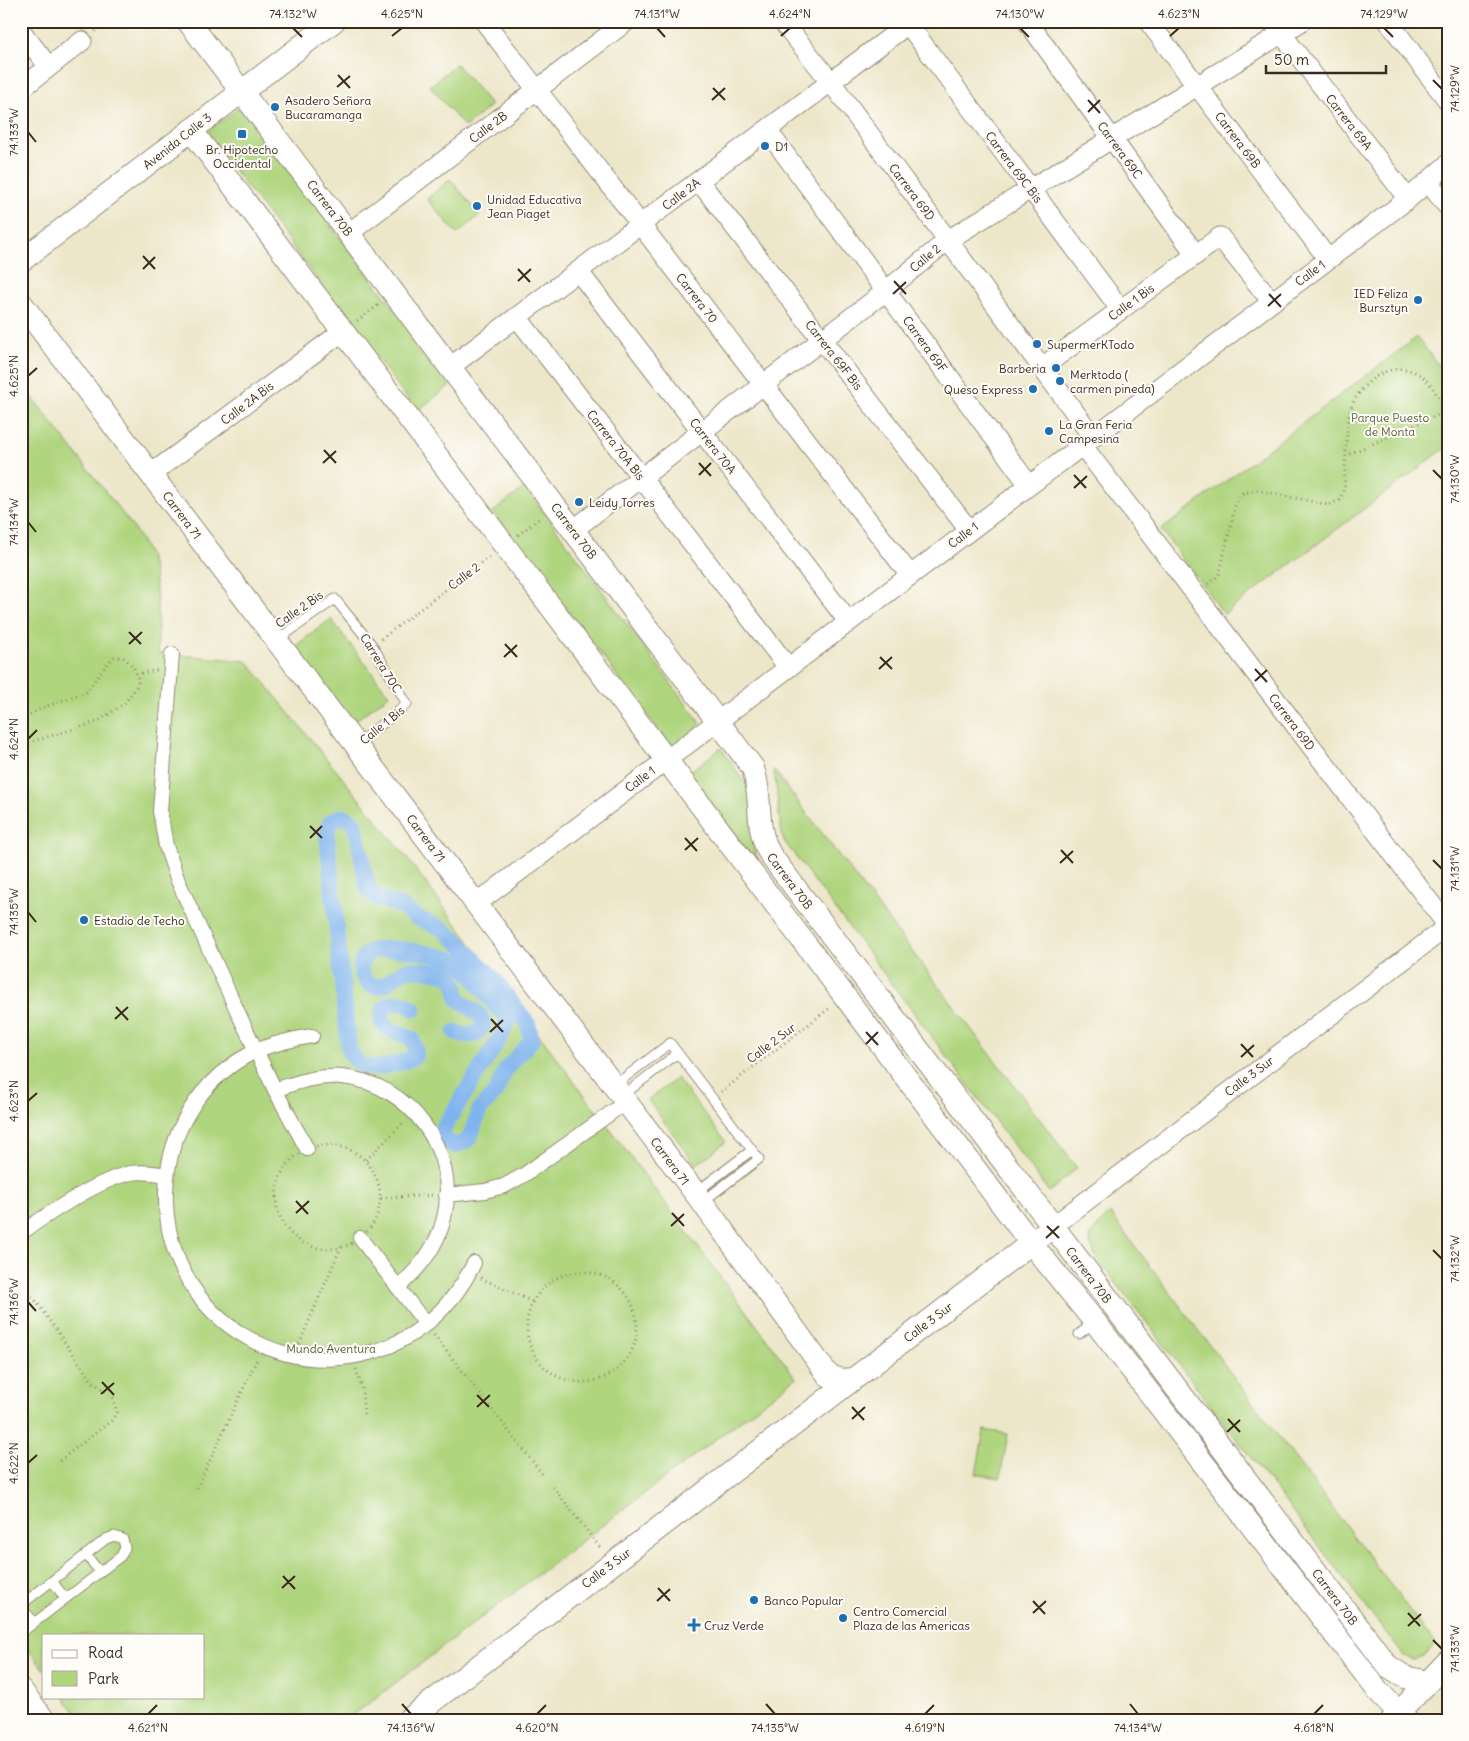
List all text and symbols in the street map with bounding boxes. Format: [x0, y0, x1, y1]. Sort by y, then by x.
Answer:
text: 74.132°W [269, 6, 317, 21]
text: 4.625°N [381, 6, 423, 21]
text: 74.131°W [634, 6, 680, 21]
text: 4.624°N [769, 6, 811, 21]
text: 74.130°W [996, 6, 1045, 21]
text: 4.623°N [1158, 6, 1200, 21]
text: 74.129°W [1360, 6, 1408, 21]
scale bar [1266, 42, 1386, 74]
text: 50 m [1274, 50, 1309, 69]
text: 74.129°W [1447, 65, 1462, 113]
street label: Carrera 69A [1323, 91, 1376, 153]
place label: Asadero Señora Bucaramanga [285, 93, 371, 122]
marker: Asadero Señora Bucaramanga [269, 101, 281, 113]
text: 74.133°W [6, 108, 21, 156]
street label: Calle 2B [466, 108, 510, 146]
street label: Carrera 69B [1212, 109, 1264, 171]
street label: Avenida Calle 3 [140, 110, 214, 172]
street label: Carrera 69C [1094, 119, 1146, 181]
marker: Br. Hipotecho Occidental [236, 128, 248, 140]
street label: Carrera 69C Bis [982, 128, 1046, 206]
place label: D1 [775, 139, 788, 154]
marker: D1 [759, 140, 771, 152]
place label: Br. Hipotecho Occidental [206, 142, 278, 171]
street label: Carrera 69D [886, 161, 938, 223]
street label: Calle 2A [659, 175, 703, 213]
street label: Carrera 70B [304, 177, 356, 239]
place label: Unidad Educativa Jean Piaget [487, 192, 582, 221]
marker: Unidad Educativa Jean Piaget [471, 200, 483, 212]
street label: Calle 2 [906, 240, 944, 275]
street label: Calle 1 [1292, 257, 1328, 289]
street label: Carrera 70 [673, 270, 721, 326]
street label: Calle 1 Bis [1105, 280, 1157, 324]
place label: IED Feliza Bursztyn [1354, 286, 1408, 315]
marker: IED Feliza Bursztyn [1412, 294, 1424, 306]
street label: Carrera 69F [900, 313, 950, 375]
street label: Carrera 69F Bis [802, 317, 866, 393]
place label: SupermerKTodo [1047, 337, 1134, 352]
marker: SupermerKTodo [1031, 338, 1043, 350]
text: 4.625°N [6, 355, 21, 397]
place label: Barberia [999, 361, 1046, 376]
marker: Barberia [1050, 362, 1062, 374]
place label: Merktodo ( carmen pineda) [1070, 367, 1155, 396]
marker: Merktodo ( carmen pineda) [1054, 375, 1066, 387]
street label: Calle 2A Bis [218, 378, 276, 428]
place label: Queso Express [944, 382, 1023, 397]
marker: Queso Express [1027, 383, 1039, 395]
street label: Carrera 70A Bis [584, 407, 648, 483]
park label: Parque Puesto de Monta [1351, 410, 1429, 439]
street label: Carrera 70A [687, 415, 740, 477]
place label: La Gran Feria Campesina [1059, 417, 1132, 446]
marker: La Gran Feria Campesina [1043, 425, 1055, 437]
text: 74.130°W [1447, 454, 1462, 503]
street label: Carrera 71 [159, 488, 205, 542]
place label: Leidy Torres [589, 495, 655, 510]
marker: Leidy Torres [573, 496, 585, 508]
text: 74.134°W [6, 498, 21, 546]
street label: Carrera 70B [548, 500, 600, 562]
street label: Calle 1 [945, 519, 981, 551]
street label: Calle 2 [445, 559, 483, 593]
street label: Calle 2 Bis [272, 587, 326, 631]
street label: Carrera 70C [357, 631, 405, 695]
street label: Carrera 69D [1266, 691, 1318, 753]
street label: Calle 1 Bis [357, 702, 407, 748]
text: 4.624°N [6, 718, 21, 760]
street label: Calle 1 [622, 763, 658, 795]
street label: Carrera 71 [403, 811, 449, 865]
text: 74.131°W [1447, 846, 1462, 892]
street label: Carrera 70B [764, 850, 816, 912]
text: 74.135°W [6, 888, 21, 936]
place label: Estadio de Techo [94, 913, 185, 928]
marker: Estadio de Techo [78, 914, 90, 926]
street label: Calle 2 Sur [744, 1020, 798, 1066]
street label: Calle 3 Sur [1221, 1053, 1277, 1099]
text: 4.623°N [6, 1080, 21, 1122]
street label: Carrera 71 [647, 1134, 693, 1188]
text: 74.132°W [1447, 1235, 1462, 1283]
street label: Carrera 70B [1063, 1244, 1115, 1306]
text: 74.136°W [6, 1278, 21, 1326]
street label: Calle 3 Sur [900, 1299, 956, 1345]
park label: Mundo Aventura [286, 1341, 376, 1356]
text: 4.622°N [6, 1442, 21, 1484]
street label: Calle 3 Sur [578, 1545, 634, 1591]
street label: Carrera 70B [1309, 1566, 1361, 1628]
place label: Banco Popular [764, 1593, 843, 1608]
marker: Banco Popular [748, 1594, 760, 1606]
place label: Centro Comercial Plaza de las Americas [853, 1604, 970, 1633]
marker: Centro Comercial Plaza de las Americas [837, 1612, 849, 1624]
place label: Cruz Verde [704, 1618, 764, 1633]
marker: Cruz Verde [688, 1619, 700, 1631]
text: 74.133°W [1447, 1625, 1462, 1673]
legend [42, 1634, 205, 1698]
text: Road [88, 1643, 123, 1662]
text: Park [88, 1669, 119, 1688]
text: 4.621°N [128, 1720, 168, 1735]
text: 74.136°W [387, 1720, 435, 1735]
text: 4.620°N [515, 1720, 559, 1735]
text: 74.135°W [751, 1720, 799, 1735]
text: 4.619°N [905, 1720, 945, 1735]
text: 74.134°W [1114, 1720, 1162, 1735]
text: 4.618°N [1294, 1720, 1334, 1735]

